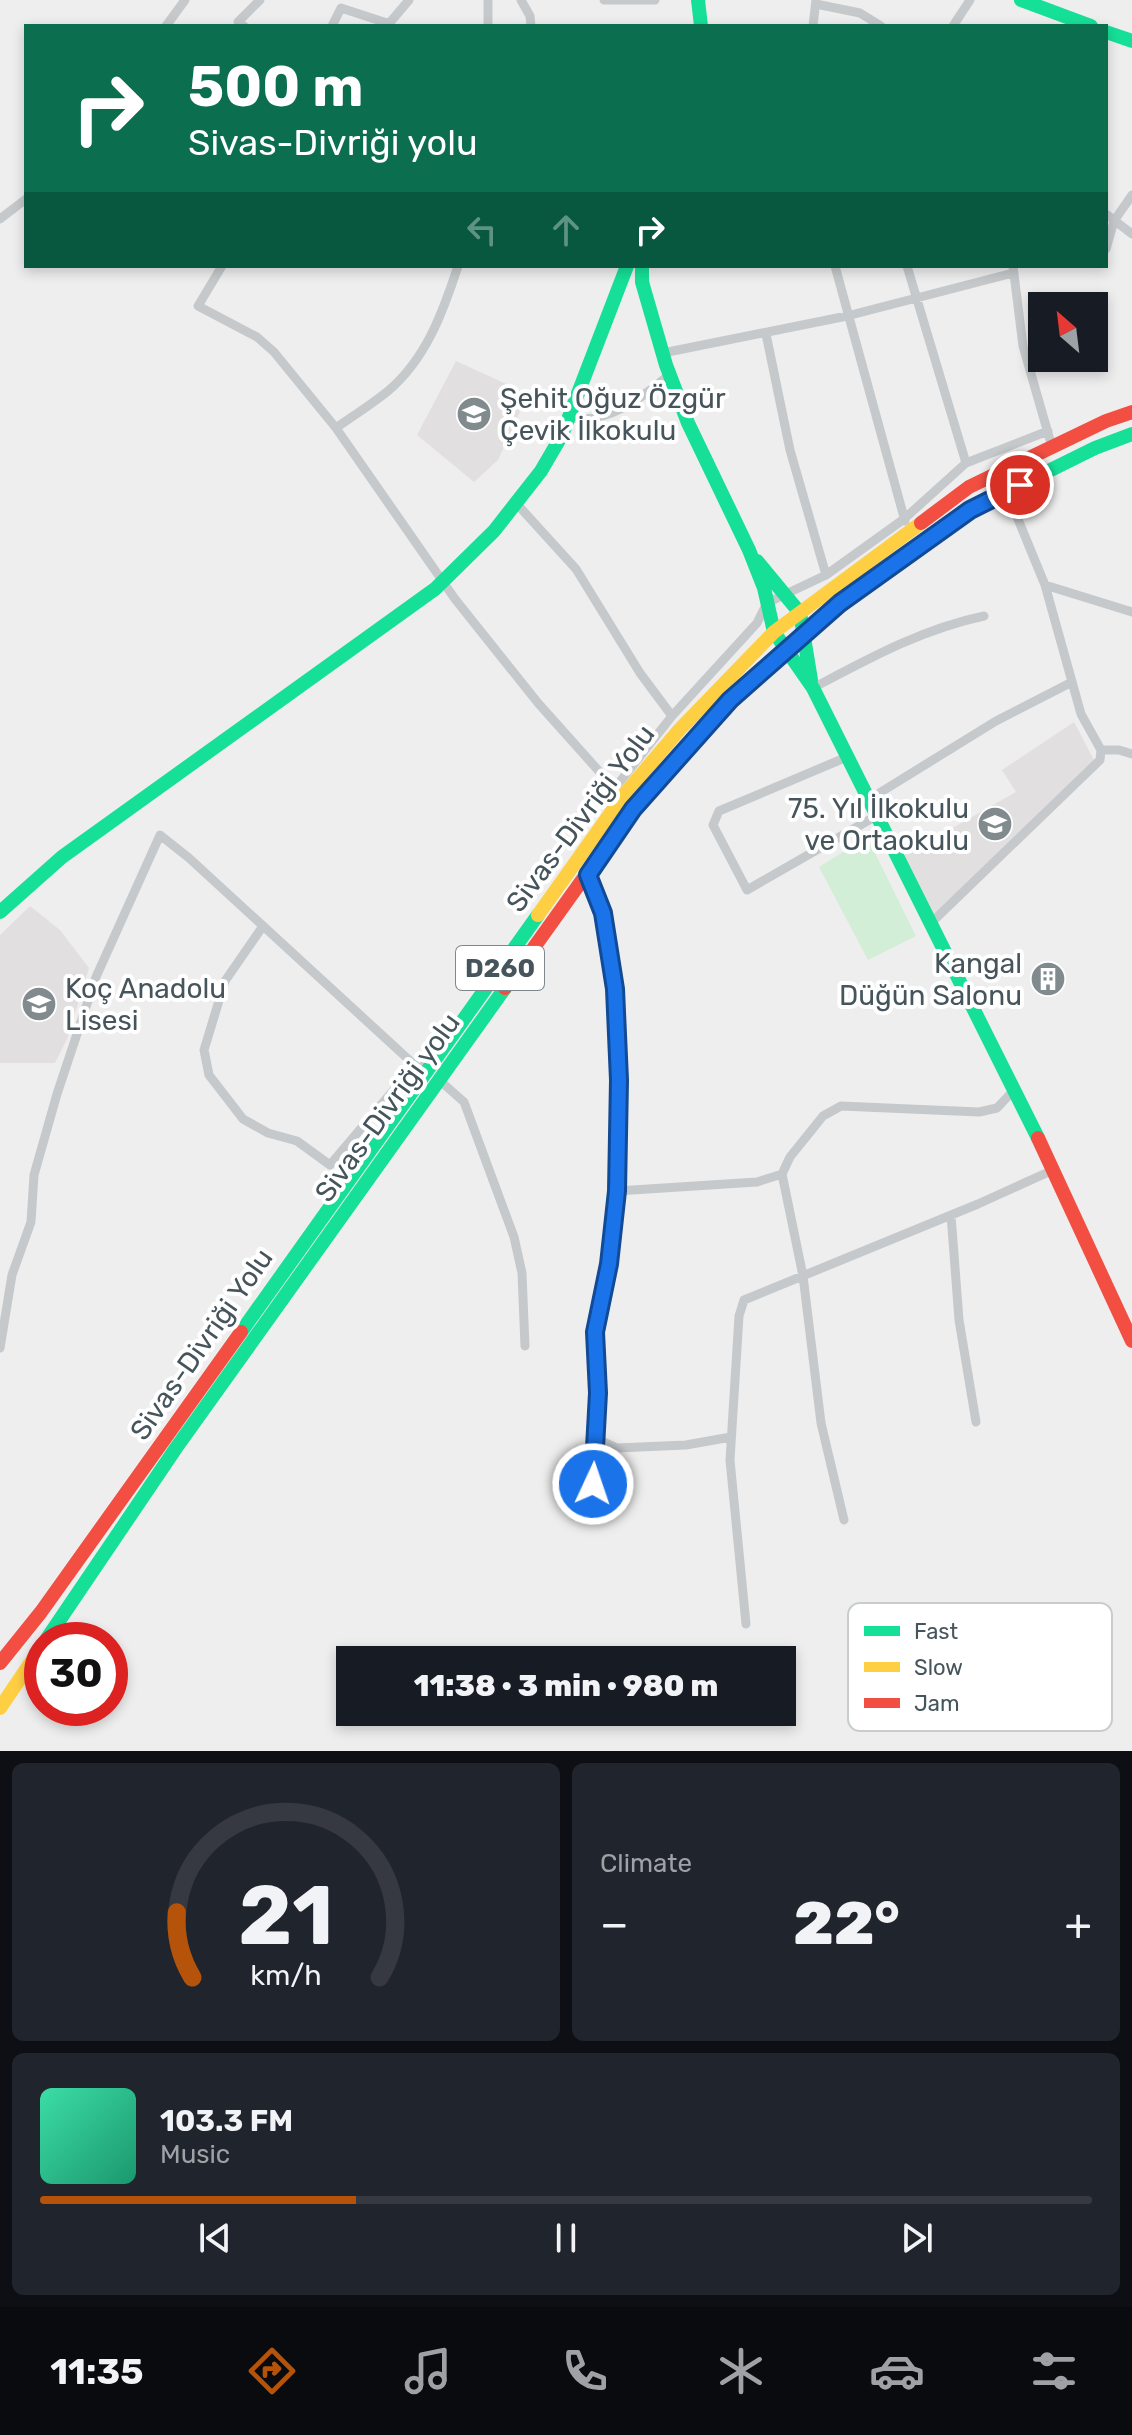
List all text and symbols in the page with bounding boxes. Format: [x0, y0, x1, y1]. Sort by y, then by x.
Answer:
text: 500 m [188, 54, 364, 120]
icon: right [56, 56, 160, 160]
text: Sivas-Divriği yolu [188, 121, 478, 164]
icon: left [460, 208, 504, 252]
icon: ahead [544, 208, 588, 252]
icon: right [628, 208, 672, 252]
north arrow [1028, 292, 1108, 372]
map controls [1028, 292, 1108, 372]
place label: Şehit Oğuz Özgür Çevik İlkokulu [500, 382, 726, 447]
school or university icon: Şehit Oğuz Özgür Çevik İlkokulu [455, 395, 493, 433]
pin [986, 451, 1054, 519]
icon: arrive [998, 463, 1042, 507]
street label: Sivas-Divriği Yolu [499, 718, 662, 918]
place label: 75. Yıl İlkokulu ve Ortaokulu [788, 792, 969, 857]
school or university icon: 75. Yıl İlkokulu ve Ortaokulu [976, 805, 1014, 843]
road number: D260 [456, 946, 544, 990]
place label: Kangal Düğün Salonu [839, 947, 1022, 1012]
building icon: Kangal Düğün Salonu [1029, 960, 1067, 998]
place label: Koç Anadolu Lisesi [65, 972, 226, 1037]
school or university icon: Koç Anadolu Lisesi [20, 985, 58, 1023]
street label: Sivas-Divriği yolu [308, 1006, 467, 1208]
street label: Sivas-Divriği Yolu [123, 1242, 280, 1446]
position arrow [551, 1442, 635, 1526]
legend [848, 1603, 1112, 1731]
text: Fast [914, 1618, 959, 1645]
speed limit sign: 30 [24, 1622, 128, 1726]
text: Slow [914, 1654, 963, 1681]
text: 11:38 · 3 min · 980 m [414, 1668, 718, 1704]
text: Jam [914, 1690, 960, 1717]
text: Climate [600, 1848, 692, 1879]
text: 21 [238, 1866, 334, 1965]
text: 22° [793, 1888, 900, 1959]
text: − [600, 1898, 629, 1950]
text: + [1065, 1898, 1092, 1950]
text: km/h [250, 1958, 322, 1992]
text: 103.3 FM [160, 2103, 293, 2139]
text: Music [160, 2139, 230, 2170]
icon: previous [193, 2216, 237, 2260]
icon: pause [544, 2216, 588, 2260]
icon: next [895, 2216, 939, 2260]
icon: directions [244, 2343, 300, 2399]
icon: music [400, 2343, 456, 2399]
icon: phone [557, 2343, 613, 2399]
icon: climate [713, 2343, 769, 2399]
icon: car [869, 2343, 925, 2399]
icon: filters [1026, 2343, 1082, 2399]
text: 11:35 [50, 2350, 143, 2393]

